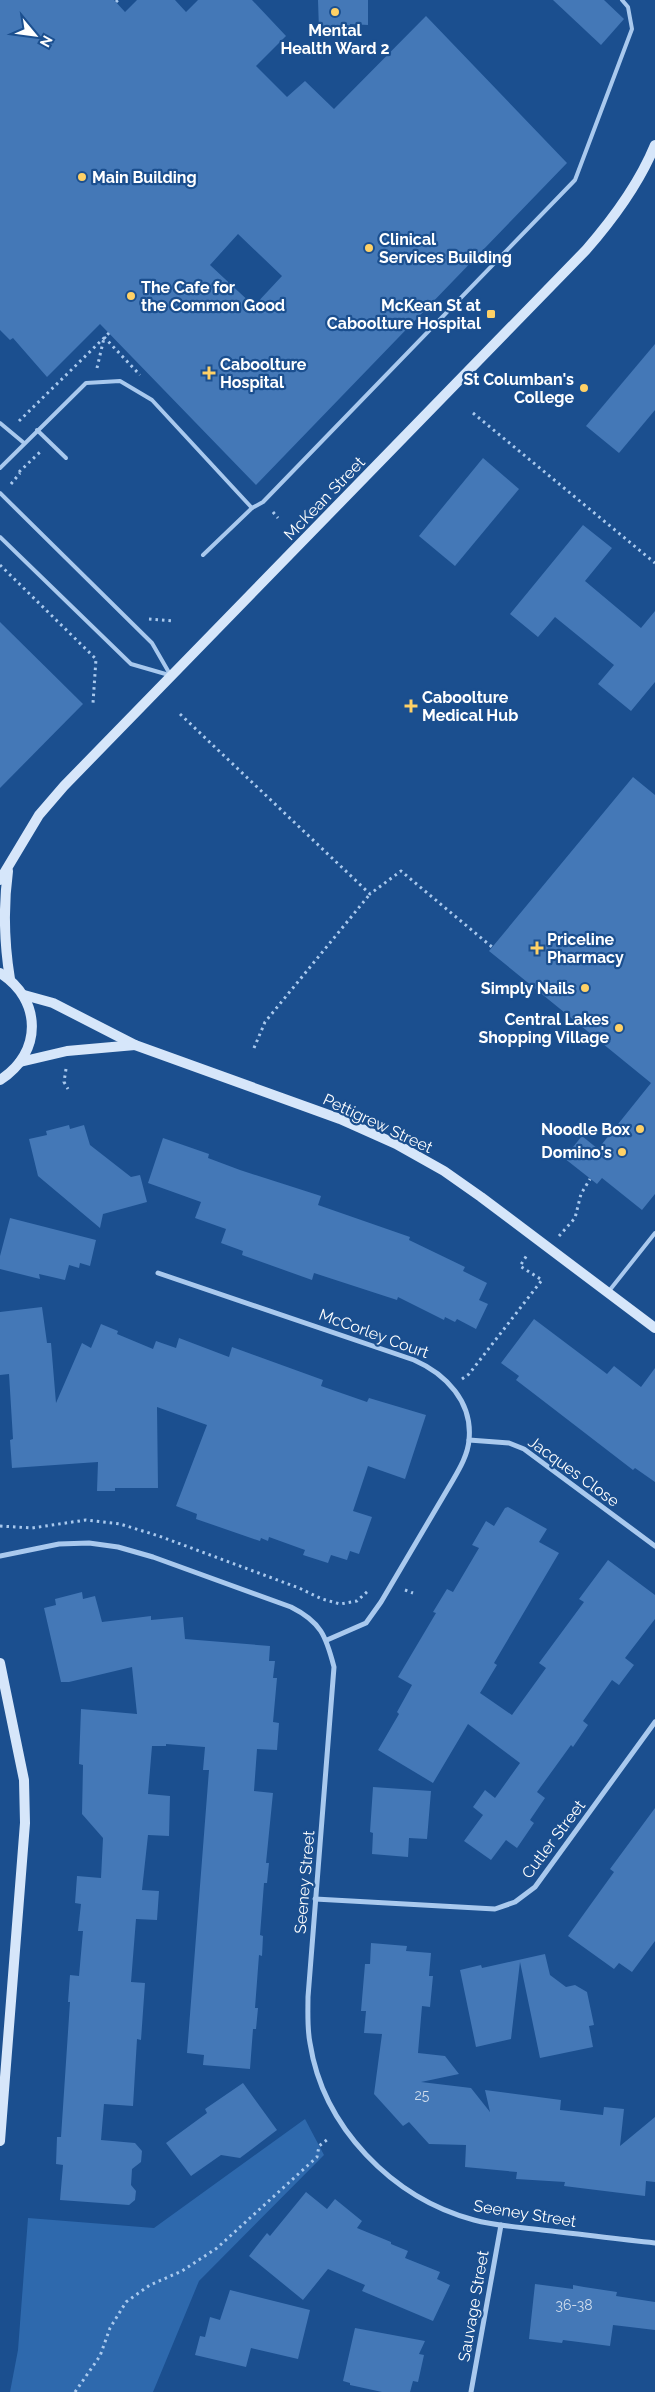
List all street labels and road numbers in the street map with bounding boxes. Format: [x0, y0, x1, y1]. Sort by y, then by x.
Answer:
street label: McKean Street [280, 452, 369, 544]
street label: Pettigrew Street [320, 1090, 436, 1157]
street label: McCorley Court [316, 1305, 432, 1362]
street label: Jacques Close [525, 1432, 623, 1511]
street label: Cutler Street [518, 1796, 589, 1882]
street label: Seeney Street [291, 1829, 319, 1935]
street label: Seeney Street [472, 2196, 578, 2231]
street label: Sauvage Street [454, 2248, 493, 2363]

